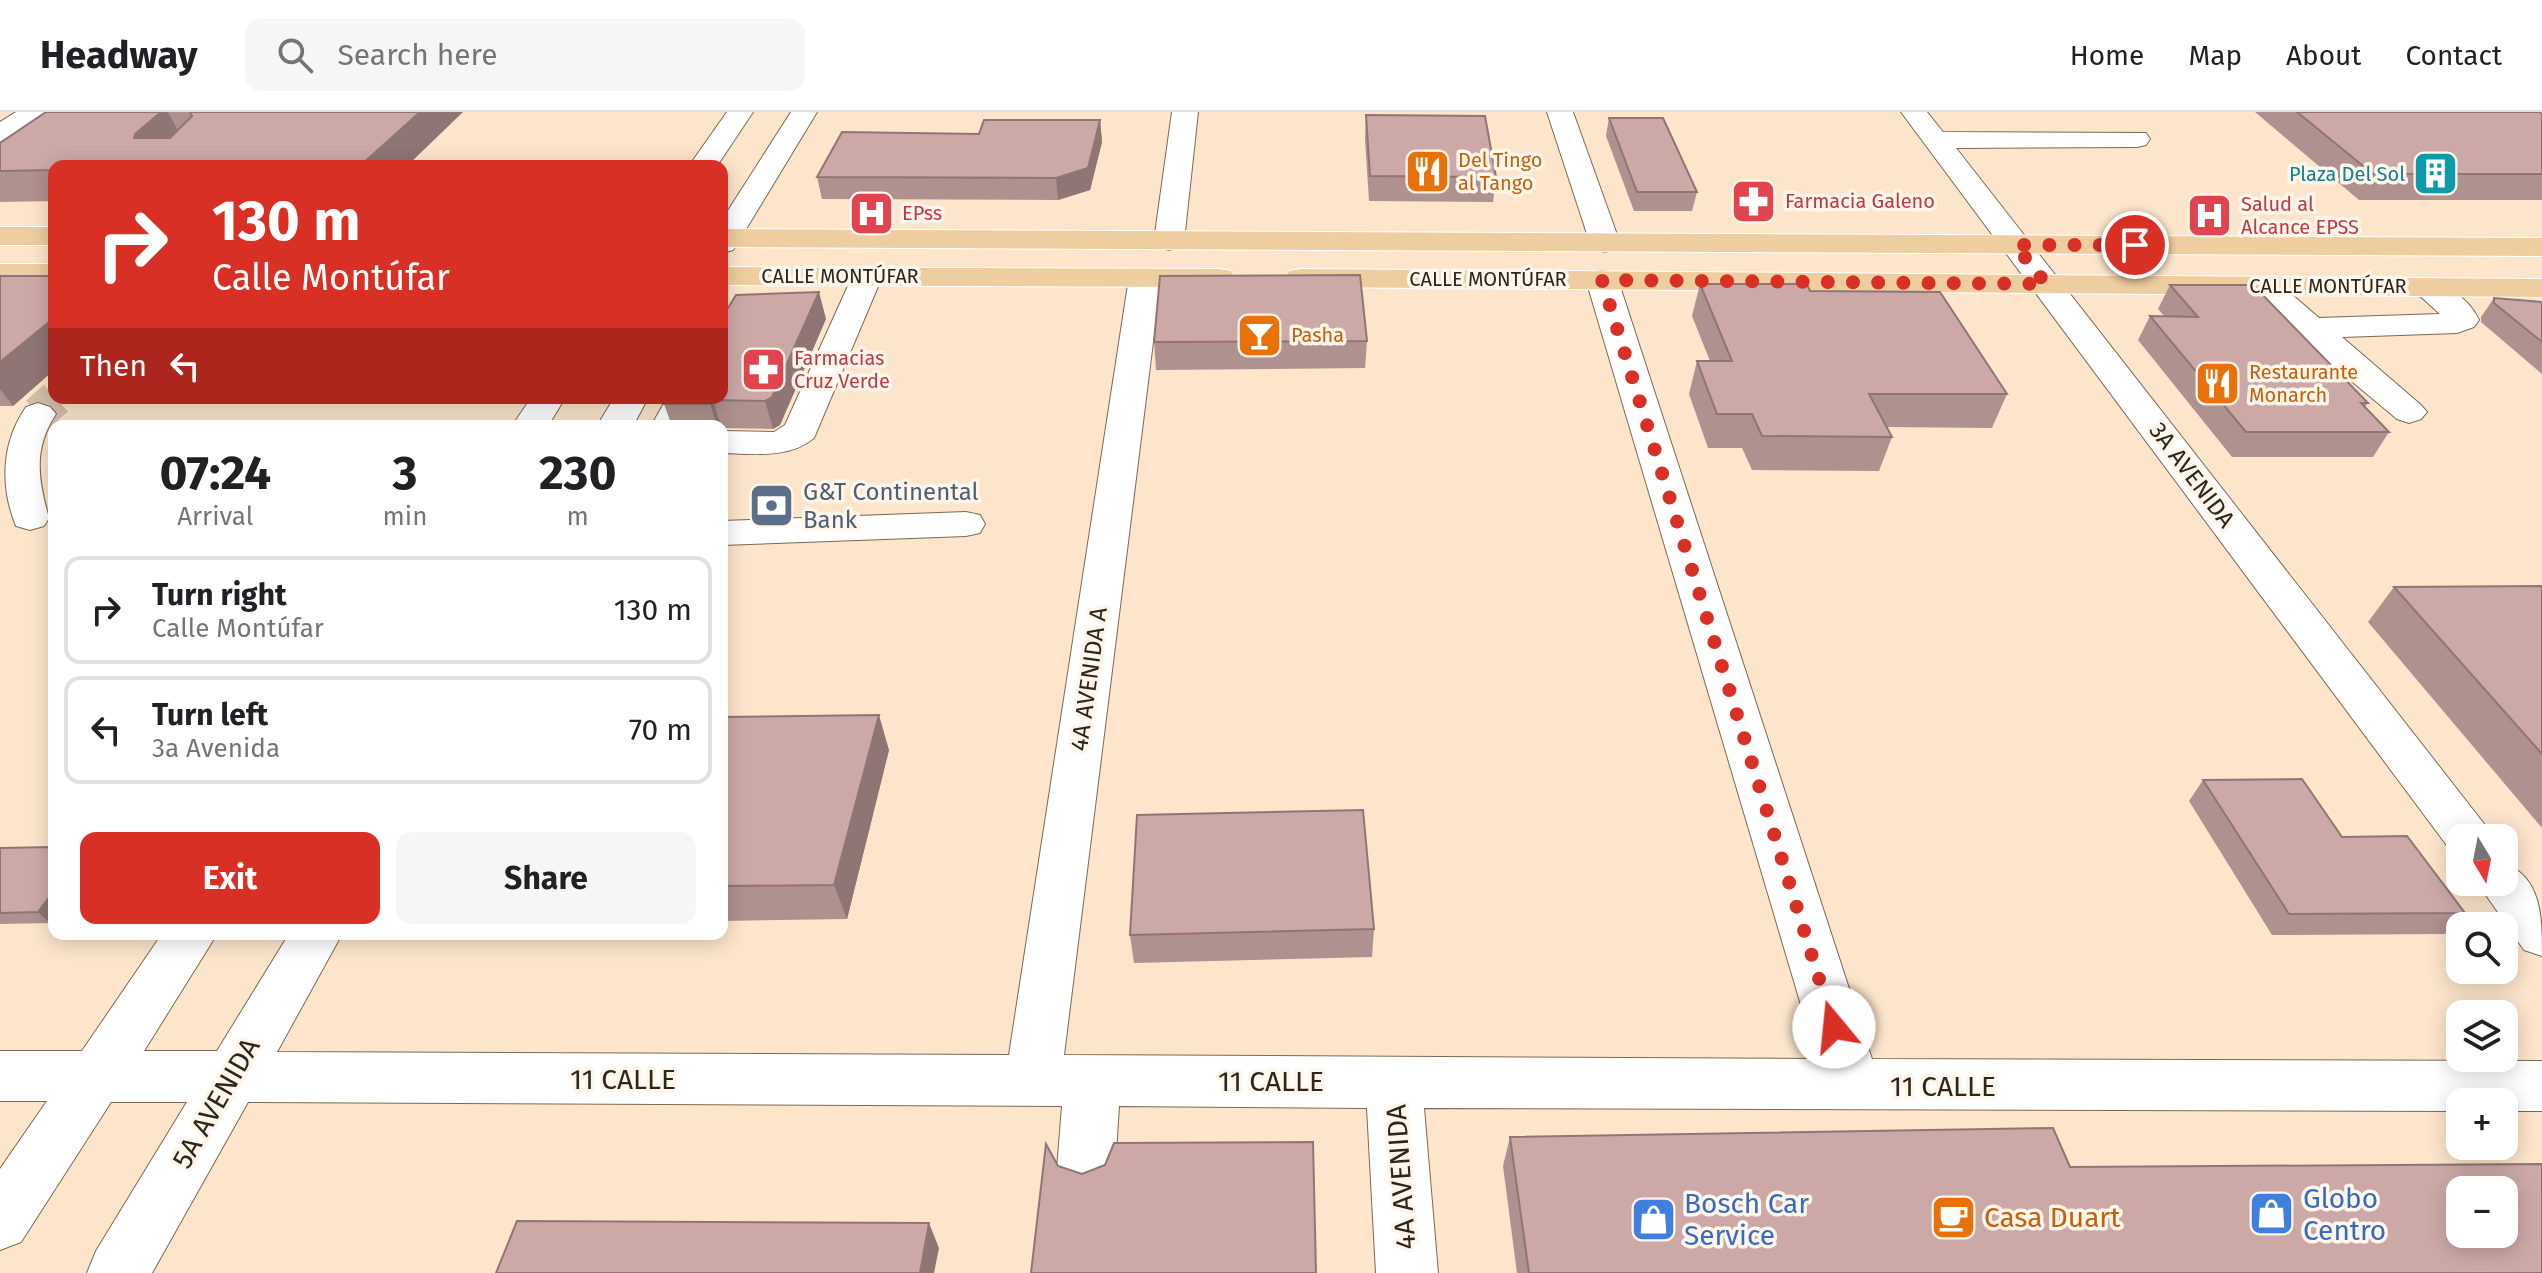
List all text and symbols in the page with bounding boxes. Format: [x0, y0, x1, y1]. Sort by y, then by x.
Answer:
search box [245, 19, 805, 91]
text: Headway [40, 32, 197, 78]
icon: search [273, 33, 317, 77]
text: Search here [337, 37, 498, 73]
text: Home [2070, 39, 2144, 72]
text: Map [2188, 39, 2242, 72]
text: About [2286, 39, 2361, 72]
text: Contact [2405, 39, 2502, 72]
restaurant icon: Del Tingo al Tango [1403, 147, 1451, 195]
place label: Del Tingo al Tango [1458, 148, 1542, 195]
building icon: Plaza Del Sol [2412, 150, 2460, 198]
place label: Plaza Del Sol [2289, 162, 2405, 186]
pharmacy icon: Farmacia Galeno [1730, 177, 1778, 225]
text: 130 m [212, 188, 360, 255]
hospital icon: EPss [847, 189, 895, 237]
place label: Farmacia Galeno [1785, 189, 1935, 213]
hospital icon: Salud al Alcance EPSS [2186, 191, 2234, 239]
icon: right [80, 192, 184, 296]
place label: Salud al Alcance EPSS [2241, 192, 2359, 239]
place label: EPss [902, 201, 942, 225]
pin [2101, 211, 2169, 279]
icon: arrive [2113, 223, 2157, 267]
text: Calle Montúfar [212, 256, 450, 300]
street label: CALLE MONTÚFAR [761, 264, 919, 288]
street label: CALLE MONTÚFAR [1409, 267, 1567, 291]
street label: CALLE MONTÚFAR [2249, 274, 2407, 298]
bar icon: Pasha [1236, 311, 1284, 359]
place label: Pasha [1291, 323, 1344, 347]
icon: left [163, 344, 207, 388]
pharmacy icon: Farmacias Cruz Verde [739, 346, 787, 394]
place label: Farmacias Cruz Verde [794, 346, 890, 393]
text: Then [80, 348, 147, 384]
restaurant icon: Restaurante Monarch [2194, 360, 2242, 408]
place label: Restaurante Monarch [2249, 360, 2358, 407]
street label: 3A AVENIDA [2143, 417, 2241, 533]
text: 07:24 [159, 444, 271, 502]
text: 3 [393, 444, 417, 502]
text: 230 [539, 444, 617, 502]
place label: G&T Continental Bank [803, 478, 979, 534]
bank icon: G&T Continental Bank [748, 482, 796, 530]
text: Arrival [177, 501, 253, 532]
text: min [383, 501, 427, 532]
text: m [567, 501, 589, 532]
text: Turn right [152, 577, 287, 613]
icon: right [84, 588, 128, 632]
text: 130 m [614, 592, 692, 628]
street label: 4A AVENIDA A [1065, 605, 1113, 753]
text: Calle Montúfar [152, 613, 324, 644]
text: Turn left [152, 697, 268, 733]
icon: left [84, 708, 128, 752]
text: 70 m [629, 712, 692, 748]
text: 3a Avenida [152, 733, 280, 764]
north arrow [2446, 824, 2518, 896]
map controls [2446, 824, 2518, 1248]
button: Exit [80, 832, 380, 924]
button: Share [396, 832, 696, 924]
button: search [2446, 912, 2518, 984]
position arrow [1792, 985, 1876, 1069]
button: layers [2446, 1000, 2518, 1072]
street label: 5A AVENIDA [165, 1032, 267, 1174]
street label: 11 CALLE [570, 1063, 676, 1096]
street label: 11 CALLE [1218, 1065, 1324, 1098]
street label: 11 CALLE [1890, 1070, 1996, 1103]
button: + [2446, 1088, 2518, 1160]
street label: 4A AVENIDA [1379, 1103, 1423, 1251]
button: − [2446, 1176, 2518, 1248]
place label: Globo Centro [2303, 1182, 2386, 1247]
place label: Bosch Car Service [1684, 1187, 1809, 1252]
shop icon: Globo Centro [2248, 1190, 2296, 1238]
cafe icon: Casa Duart [1929, 1193, 1977, 1241]
shop icon: Bosch Car Service [1629, 1195, 1677, 1243]
place label: Casa Duart [1984, 1201, 2121, 1234]

